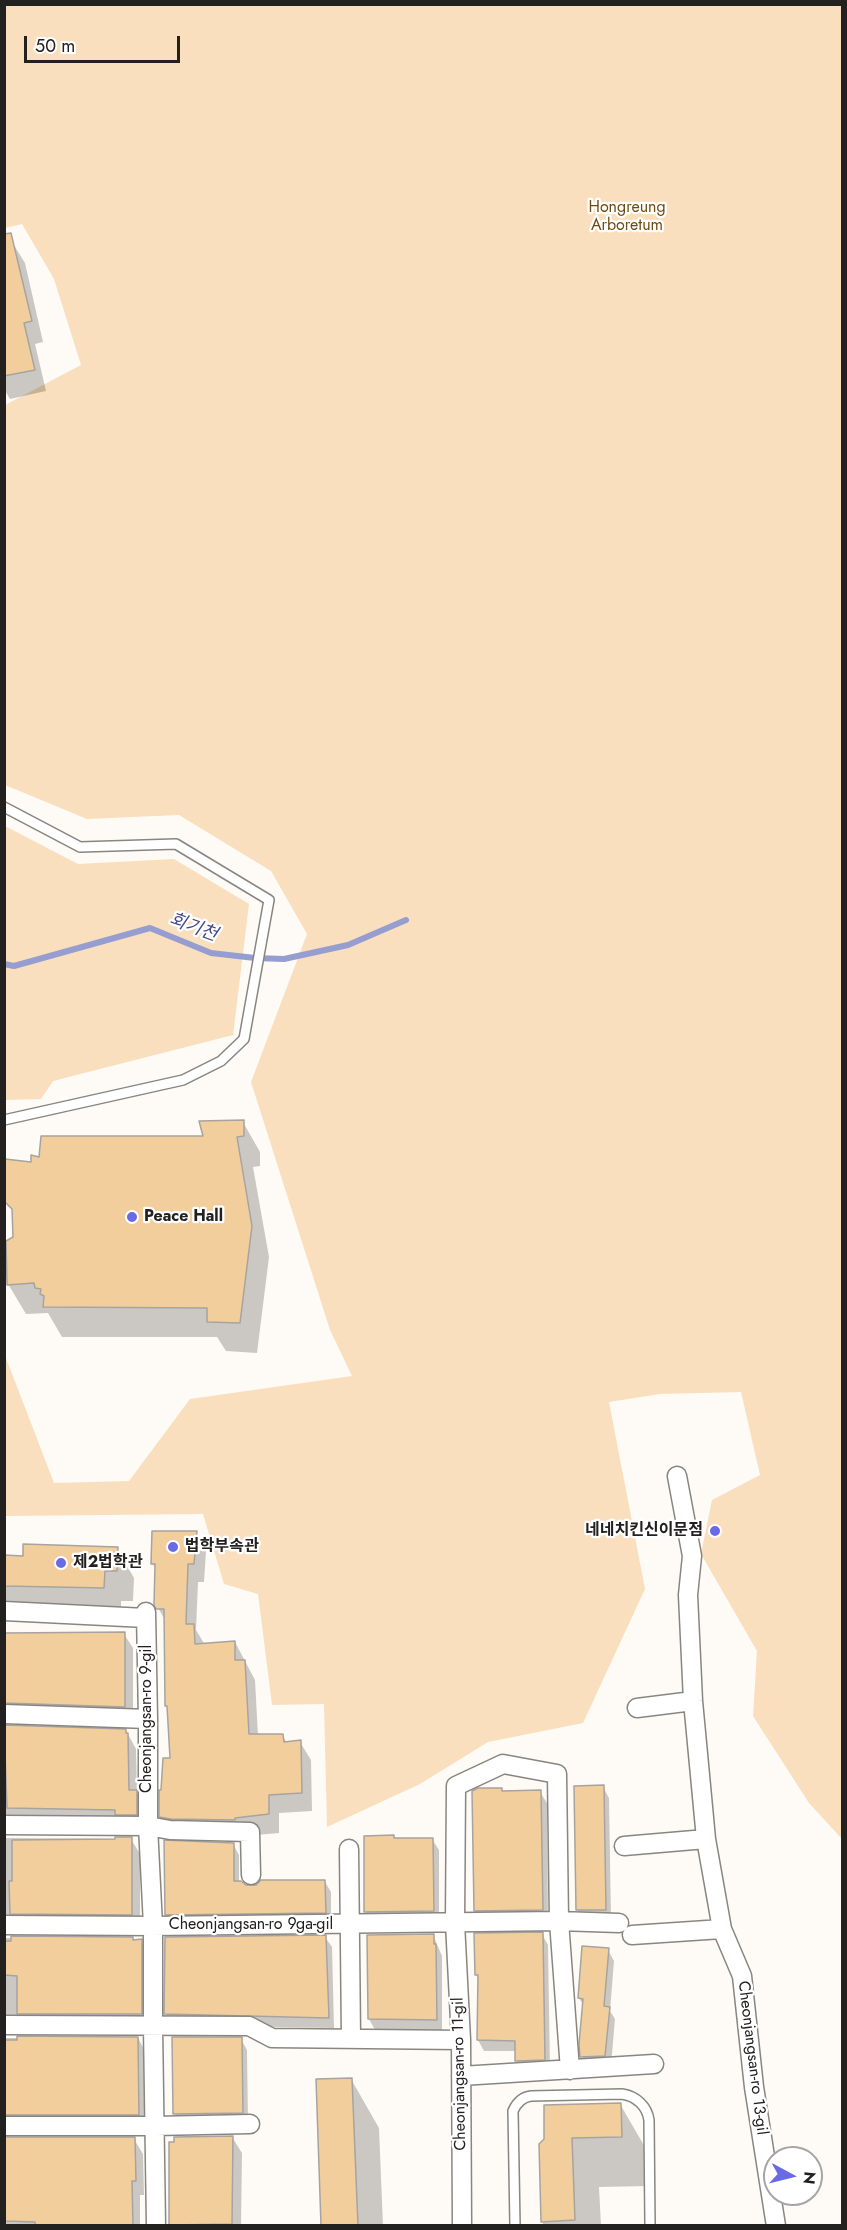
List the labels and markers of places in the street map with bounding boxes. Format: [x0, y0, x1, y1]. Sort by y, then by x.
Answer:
place label: Peace Hall [144, 1207, 223, 1227]
marker: Peace Hall [125, 1210, 139, 1224]
place label: 네네치킨신이문점 [585, 1521, 703, 1541]
marker: 네네치킨신이문점 [708, 1524, 722, 1538]
place label: 법학부속관 [185, 1537, 259, 1557]
marker: 법학부속관 [166, 1540, 180, 1554]
place label: 제2법학관 [73, 1553, 142, 1573]
marker: 제2법학관 [54, 1556, 68, 1570]

